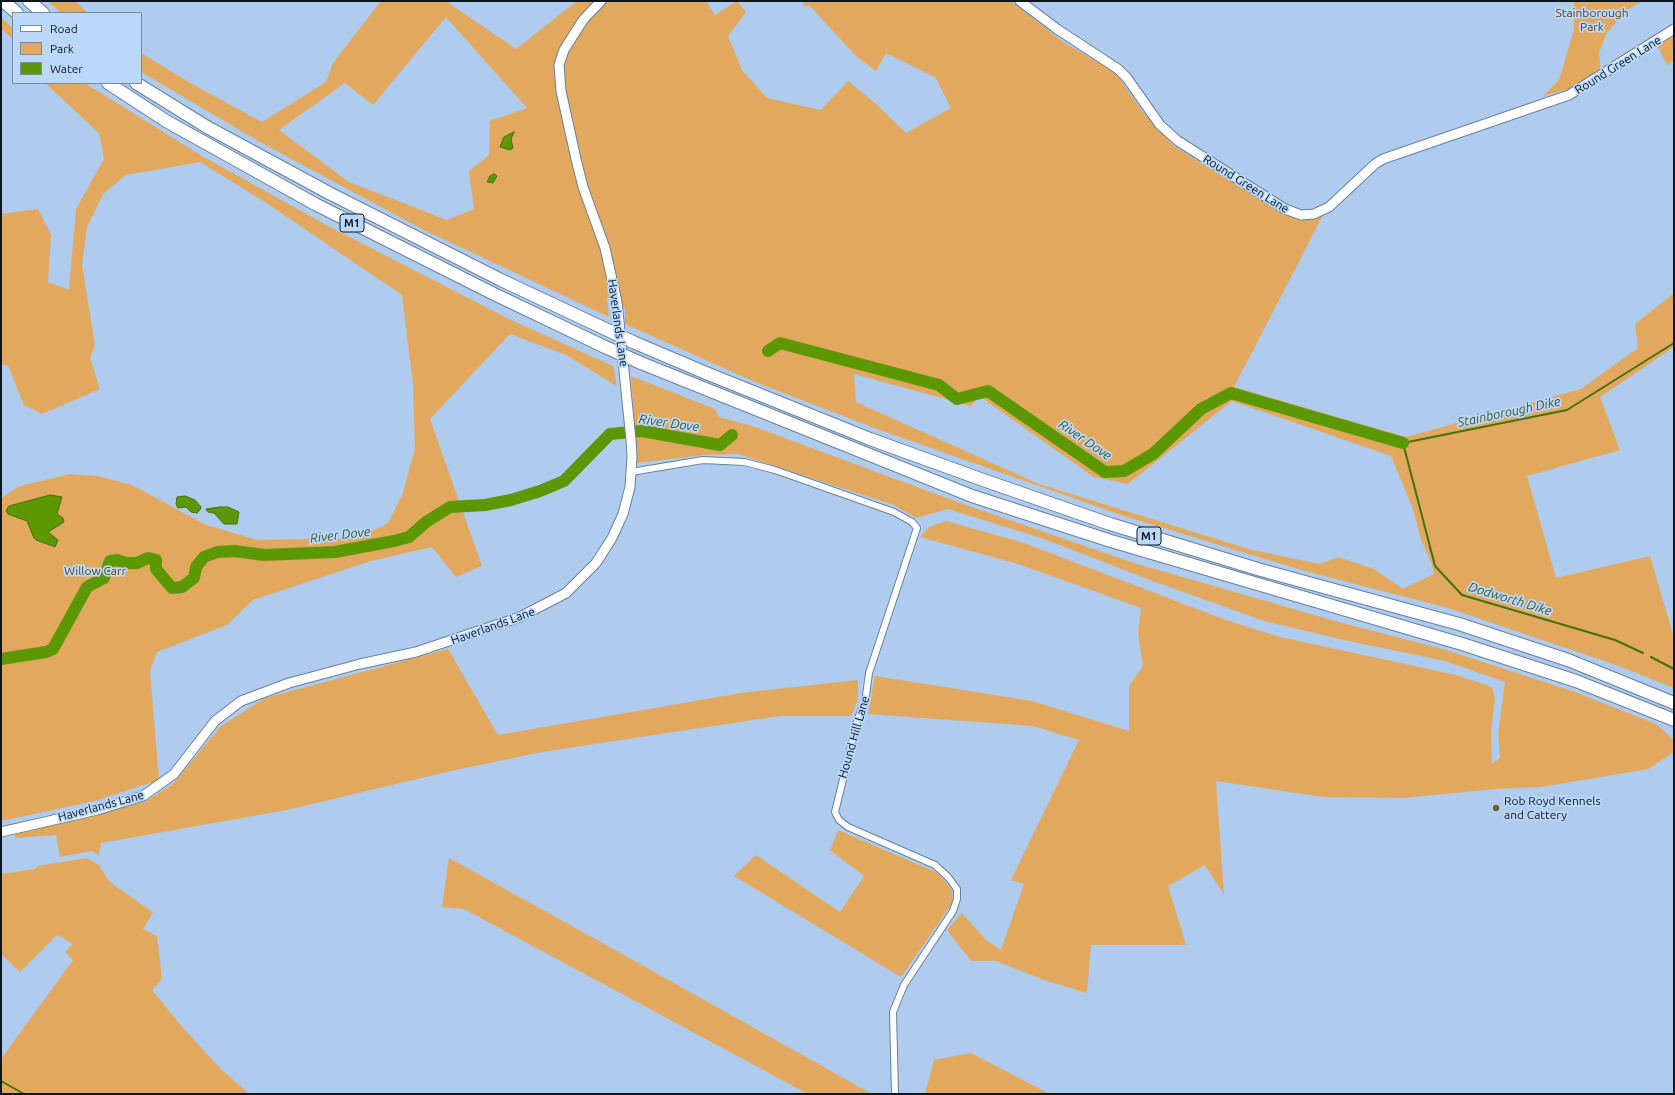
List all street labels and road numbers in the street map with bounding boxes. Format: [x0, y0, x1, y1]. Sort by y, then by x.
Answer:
street label: Round Green Lane [1572, 33, 1664, 97]
street label: Round Green Lane [1200, 152, 1292, 216]
road number: M1 [340, 214, 364, 232]
street label: Haverlands Lane [605, 278, 631, 368]
road number: M1 [1137, 527, 1161, 545]
street label: Haverlands Lane [449, 604, 537, 648]
street label: Hound Hill Lane [835, 694, 873, 780]
street label: Haverlands Lane [56, 788, 146, 824]

